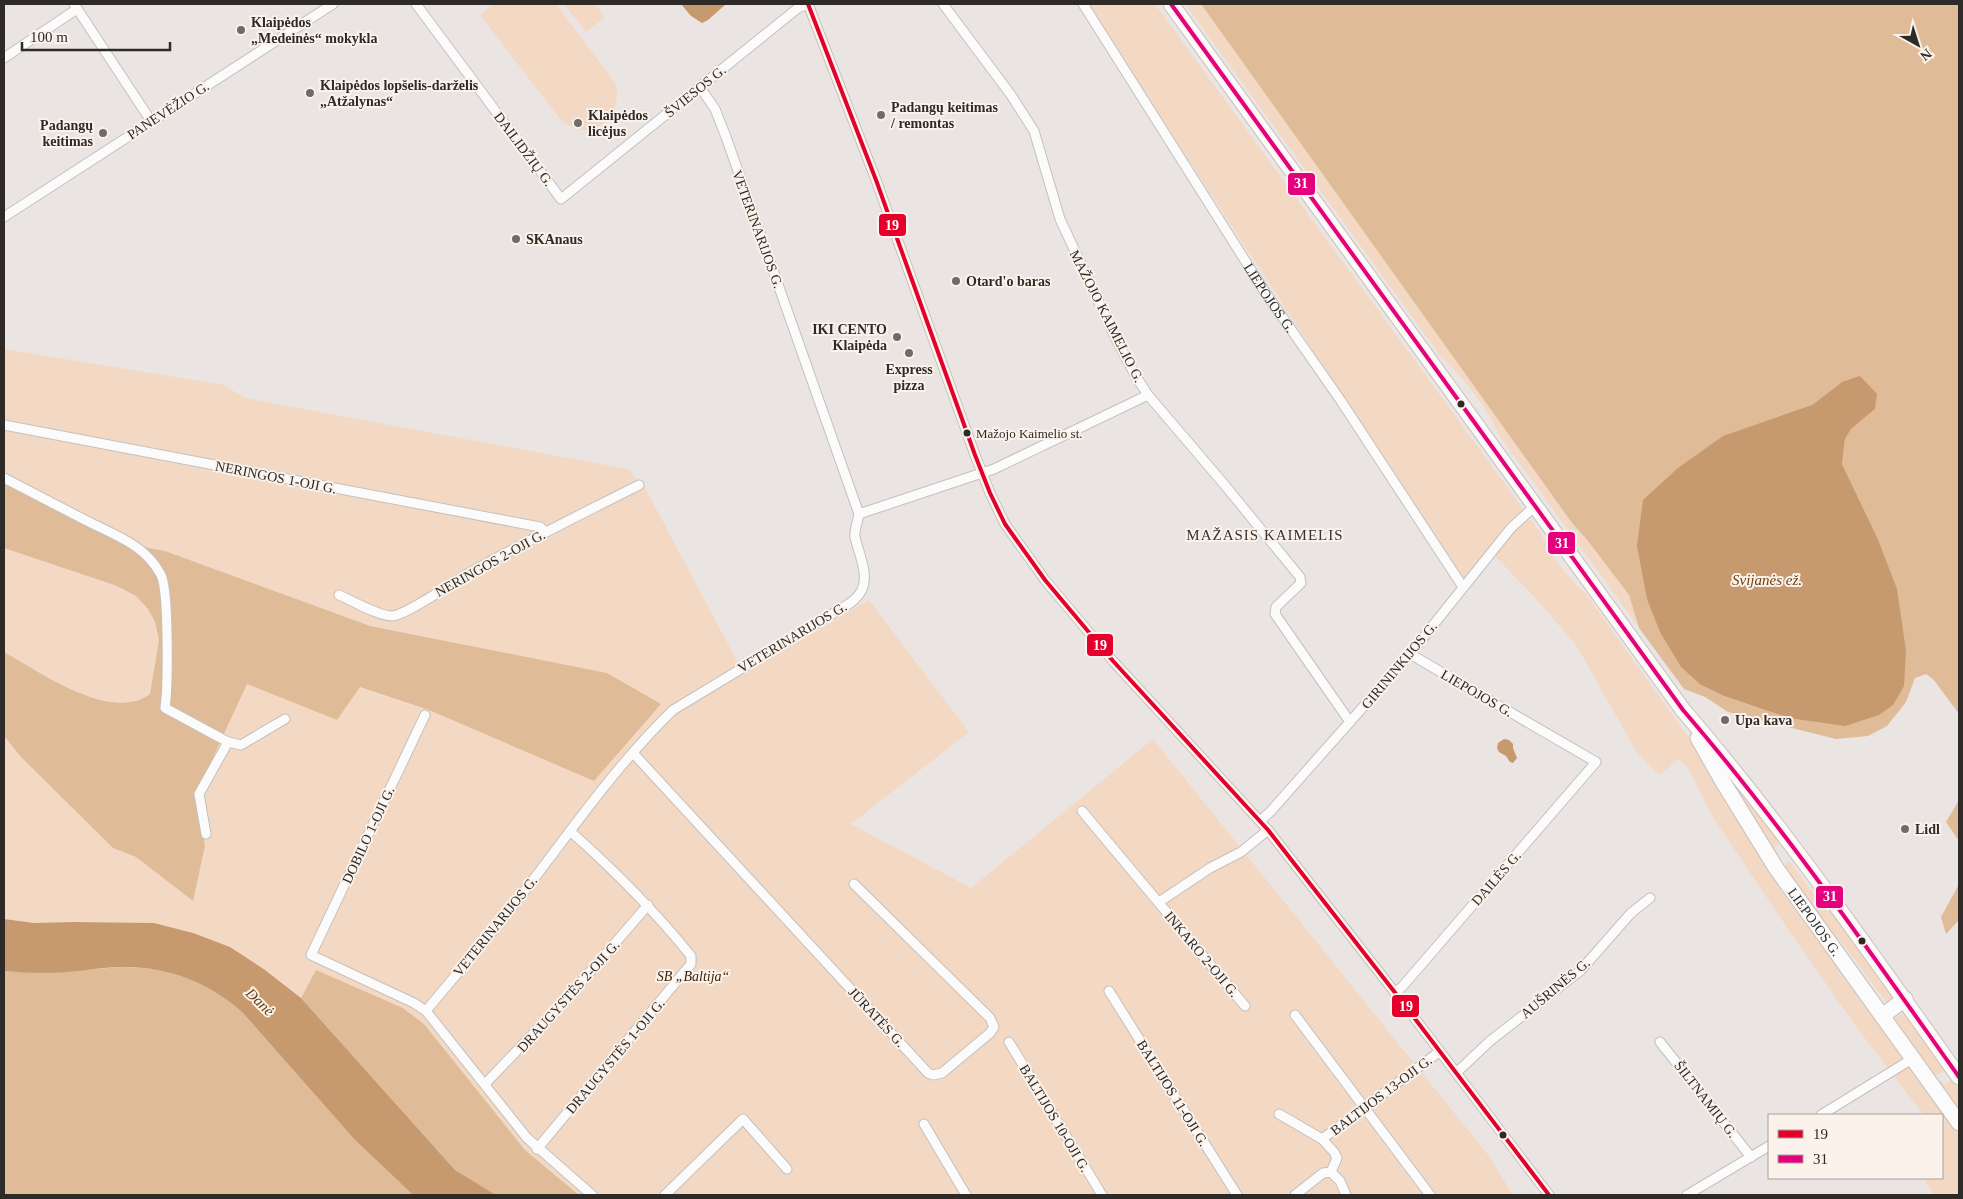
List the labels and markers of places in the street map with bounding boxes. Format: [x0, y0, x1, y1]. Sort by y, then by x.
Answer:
place label: Klaipėdos „Medeinės“ mokykla [251, 15, 377, 46]
marker: Klaipėdos „Medeinės“ mokykla [235, 24, 247, 36]
place label: Klaipėdos lopšelis-darželis „Atžalynas“ [320, 78, 479, 109]
marker: Klaipėdos lopšelis-darželis „Atžalynas“ [304, 87, 316, 99]
place label: Padangų keitimas / remontas [890, 100, 999, 131]
place label: Klaipėdos licėjus [588, 108, 648, 139]
marker: Padangų keitimas / remontas [875, 109, 887, 121]
marker: Klaipėdos licėjus [572, 117, 584, 129]
place label: Padangų keitimas [40, 118, 94, 149]
marker: Padangų keitimas [97, 127, 109, 139]
place label: SKAnaus [526, 232, 583, 247]
marker: SKAnaus [510, 233, 522, 245]
place label: Otard'o baras [966, 274, 1051, 289]
marker: Otard'o baras [950, 275, 962, 287]
place label: IKI CENTO Klaipėda [812, 322, 887, 353]
marker: IKI CENTO Klaipėda [891, 331, 903, 343]
marker: Express pizza [903, 347, 915, 359]
place label: Express pizza [885, 362, 933, 393]
unlabelled marker [1456, 399, 1466, 409]
place label: Mažojo Kaimelio st. [976, 426, 1083, 441]
marker: Mažojo Kaimelio st. [962, 428, 972, 438]
place label: Upa kava [1735, 713, 1792, 728]
marker: Upa kava [1719, 714, 1731, 726]
place label: Lidl [1915, 822, 1940, 837]
marker: Lidl [1899, 823, 1911, 835]
unlabelled marker [1857, 936, 1867, 946]
unlabelled marker [1498, 1130, 1508, 1140]

